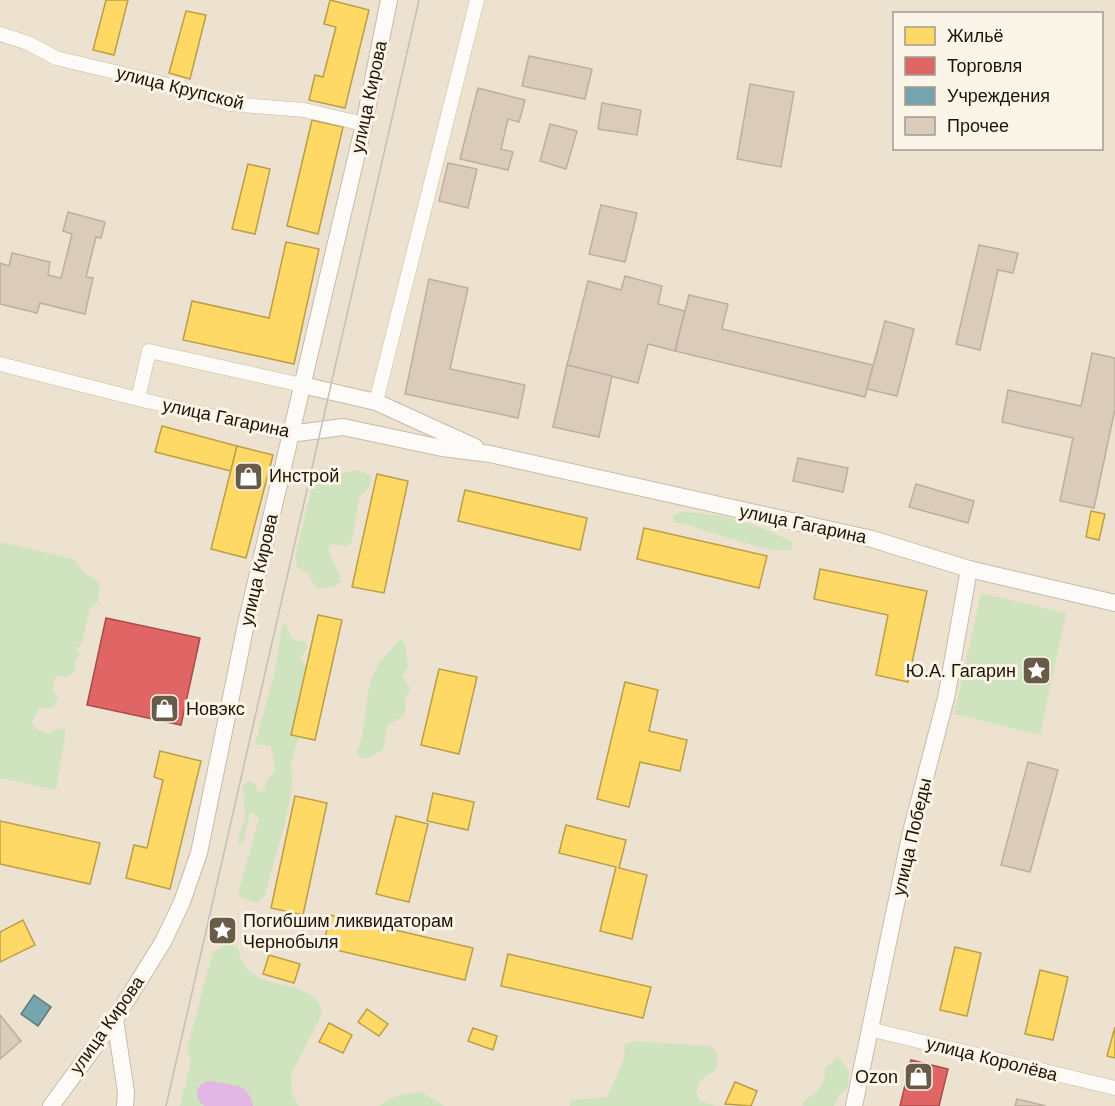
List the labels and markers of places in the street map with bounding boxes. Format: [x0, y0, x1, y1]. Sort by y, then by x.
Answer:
shop icon: Инстрой [232, 460, 264, 492]
place label: Инстрой [269, 466, 339, 486]
place icon: Ю.А. Гагарин [1021, 655, 1053, 687]
place label: Ю.А. Гагарин [906, 661, 1016, 681]
shop icon: Новэкс [149, 693, 181, 725]
place label: Новэкс [186, 699, 245, 719]
place label: Погибшим ликвидаторам Чернобыля [243, 911, 453, 952]
place icon: Погибшим ликвидаторам Чернобыля [206, 915, 238, 947]
shop icon: Ozon [903, 1061, 935, 1093]
place label: Ozon [855, 1067, 898, 1087]

